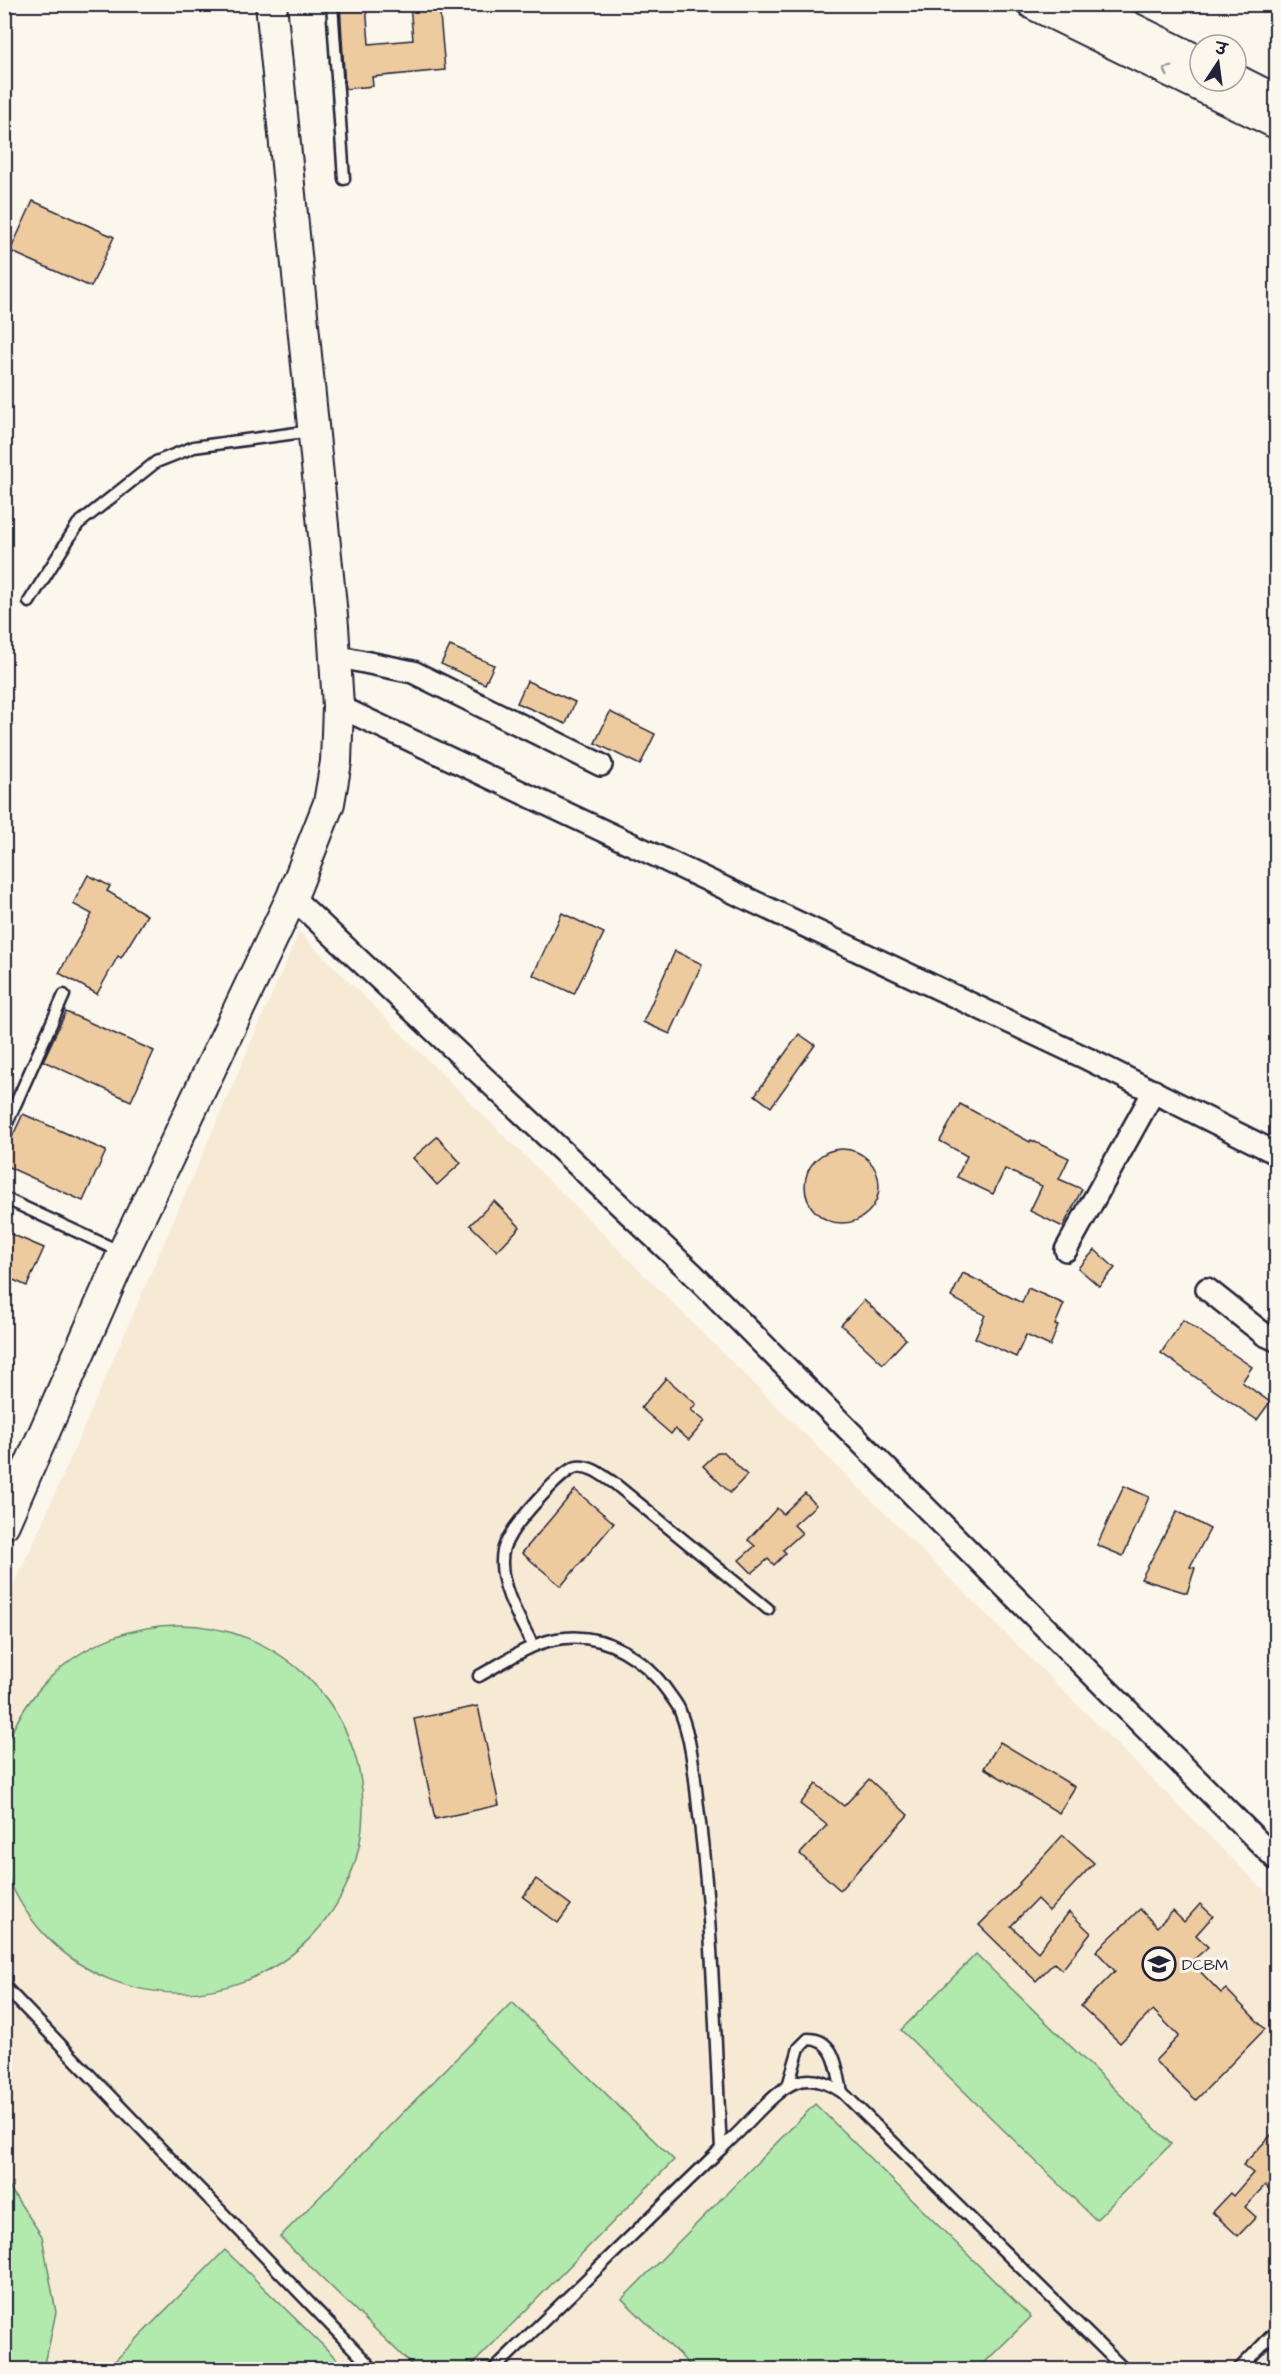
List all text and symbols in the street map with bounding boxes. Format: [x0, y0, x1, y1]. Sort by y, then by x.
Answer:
north arrow [1188, 33, 1248, 93]
text: उ [1212, 37, 1230, 62]
one-way arrow [1163, 65, 1174, 77]
school or university icon: DCBM [1141, 1946, 1177, 1982]
place label: DCBM [1182, 1954, 1228, 1976]

